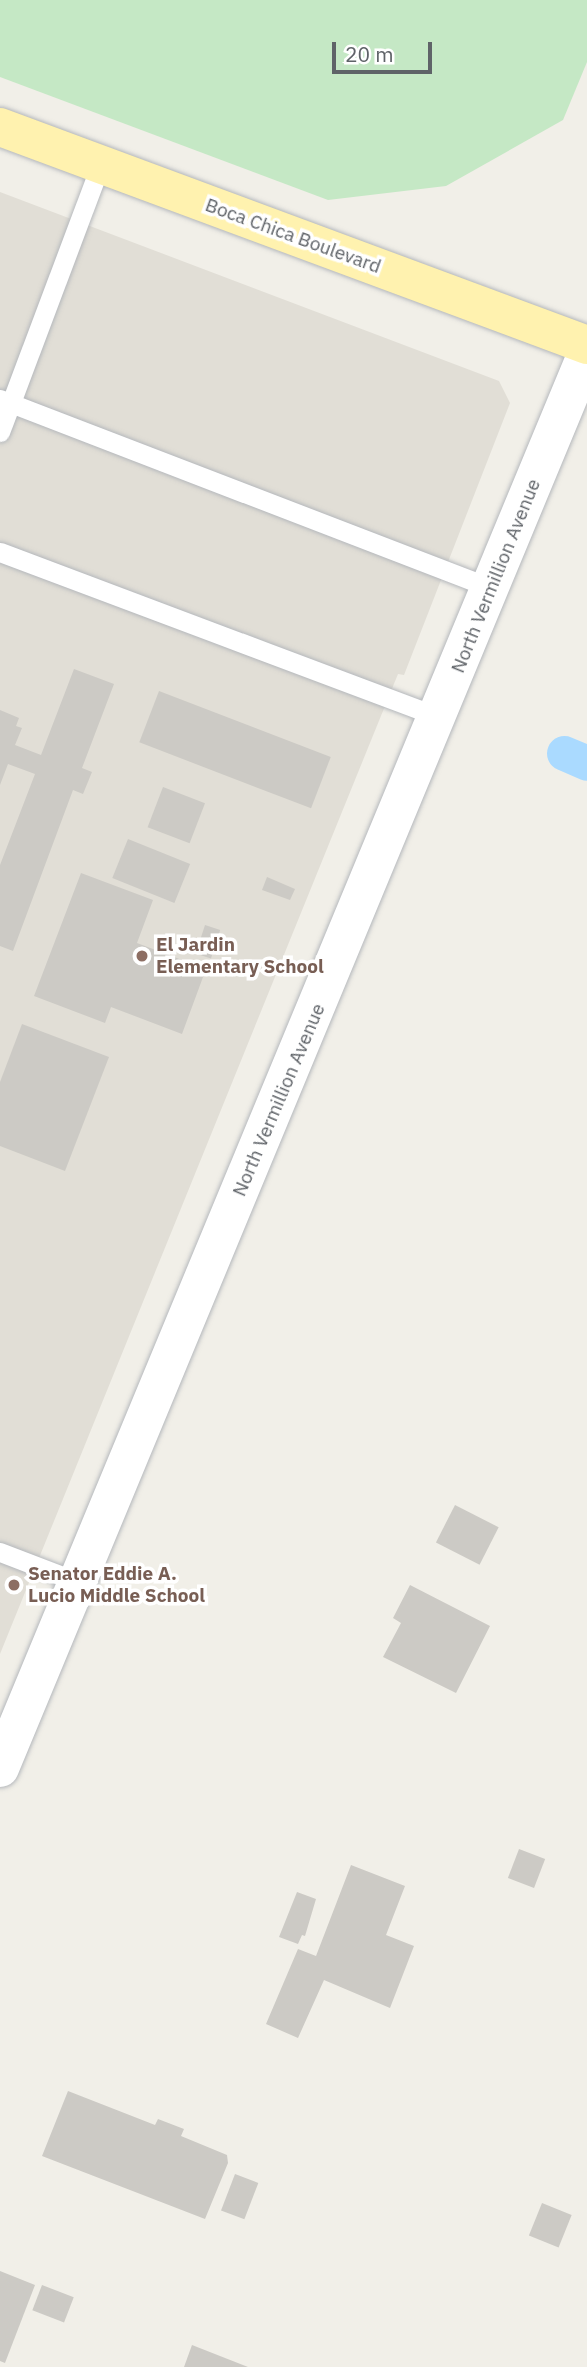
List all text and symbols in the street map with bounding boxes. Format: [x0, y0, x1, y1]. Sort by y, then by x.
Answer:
scale bar [335, 28, 435, 72]
text: 20 m [345, 40, 394, 68]
street label: Boca Chica Boulevard [202, 194, 384, 278]
street label: North Vermillion Avenue [447, 476, 545, 676]
place label: El Jardin Elementary School [156, 934, 324, 978]
marker: El Jardin Elementary School [134, 948, 150, 964]
street label: North Vermillion Avenue [228, 1000, 330, 1200]
place label: Senator Eddie A. Lucio Middle School [28, 1563, 205, 1607]
marker: Senator Eddie A. Lucio Middle School [6, 1577, 22, 1593]

